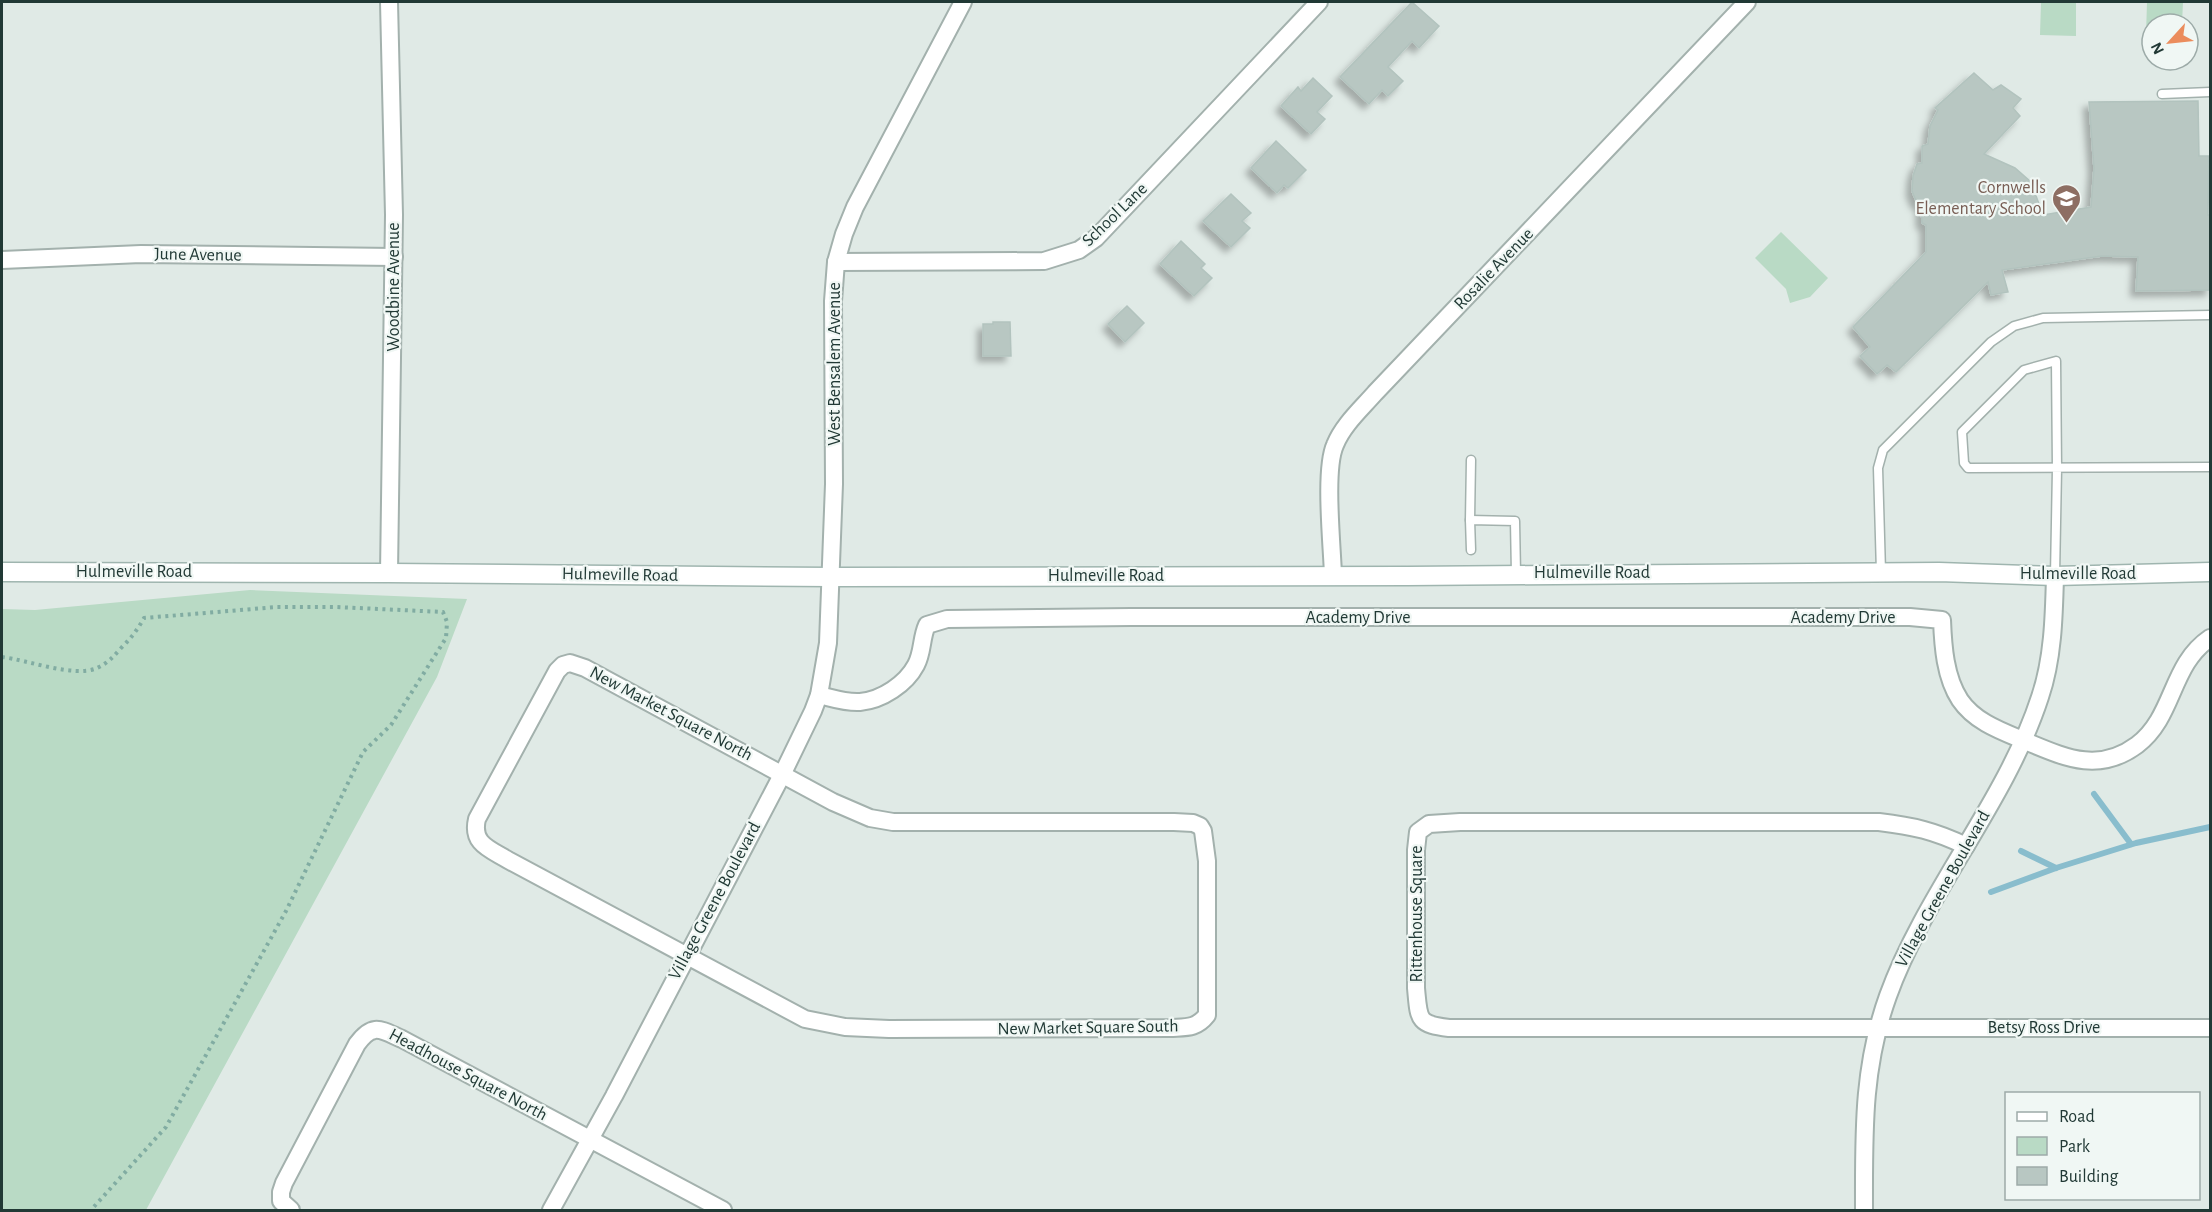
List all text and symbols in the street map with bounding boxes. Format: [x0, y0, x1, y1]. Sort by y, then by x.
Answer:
north arrow [2140, 12, 2200, 72]
text: N [2148, 40, 2167, 57]
place label: Cornwells Elementary School [1916, 179, 2046, 218]
street label: School Lane [1079, 180, 1151, 250]
school or university icon: Cornwells Elementary School [2051, 182, 2083, 224]
street label: Woodbine Avenue [385, 223, 403, 351]
street label: Rosalie Avenue [1451, 225, 1537, 313]
street label: June Avenue [154, 245, 242, 265]
street label: West Bensalem Avenue [826, 282, 844, 446]
street label: Hulmeville Road [76, 563, 192, 581]
street label: Hulmeville Road [1534, 564, 1650, 582]
street label: Hulmeville Road [562, 565, 678, 585]
street label: Hulmeville Road [2020, 565, 2136, 583]
street label: Hulmeville Road [1048, 567, 1164, 585]
street label: Academy Drive [1306, 609, 1410, 627]
street label: Academy Drive [1791, 609, 1895, 627]
street label: New Market Square North [587, 663, 755, 765]
street label: Village Greene Boulevard [1892, 808, 1994, 970]
street label: Village Greene Boulevard [666, 819, 764, 983]
street label: Rittenhouse Square [1408, 845, 1426, 983]
street label: New Market Square South [997, 1017, 1179, 1039]
street label: Betsy Ross Drive [1988, 1019, 2100, 1037]
street label: Headhouse Square North [386, 1026, 550, 1124]
legend [2005, 1092, 2200, 1200]
text: Road [2059, 1108, 2095, 1126]
text: Park [2059, 1138, 2091, 1156]
text: Building [2059, 1168, 2119, 1186]

